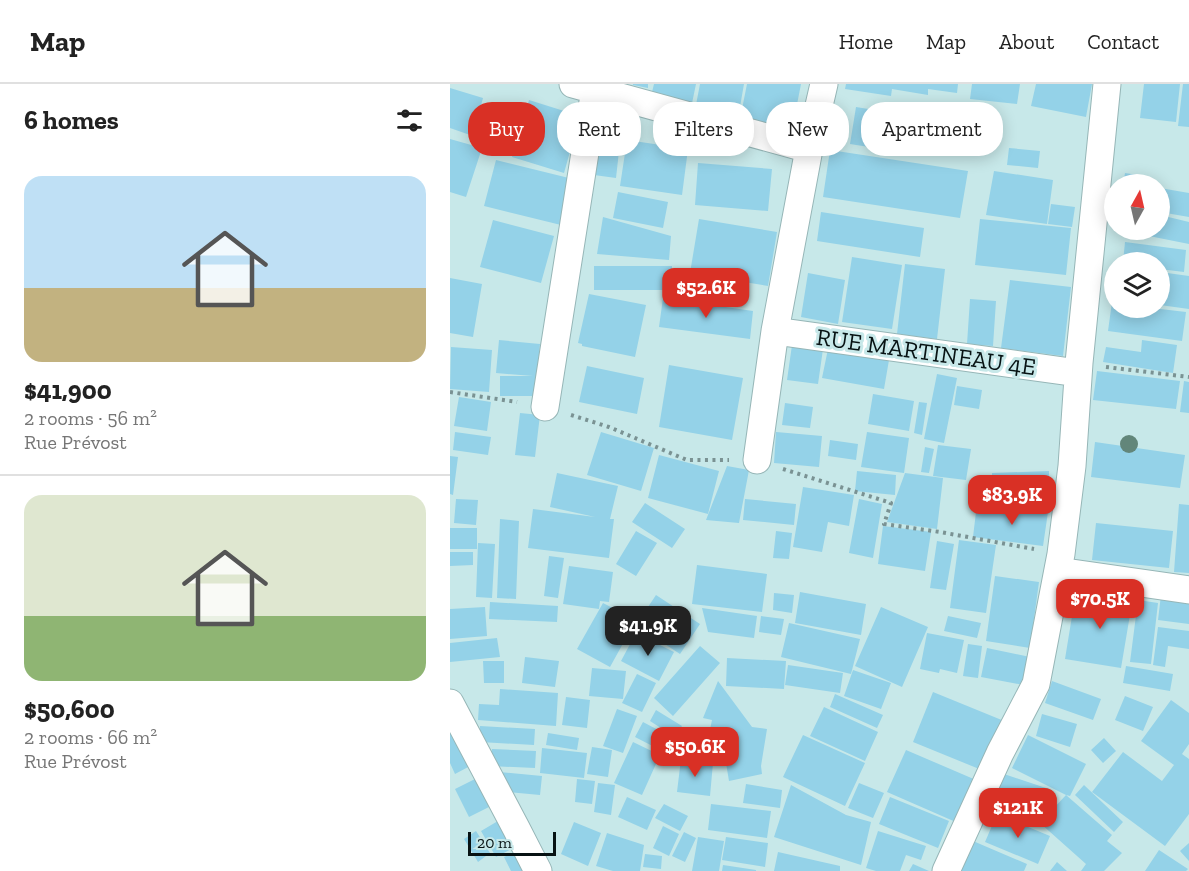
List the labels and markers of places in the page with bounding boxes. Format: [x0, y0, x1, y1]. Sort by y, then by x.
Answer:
pin: $52.6K [657, 268, 755, 319]
pin: $83.9K [963, 475, 1061, 526]
pin: $70.5K [1051, 579, 1149, 630]
pin: $41.9K [599, 606, 697, 657]
pin: $50.6K [646, 727, 744, 778]
pin: $121K [976, 788, 1060, 839]

